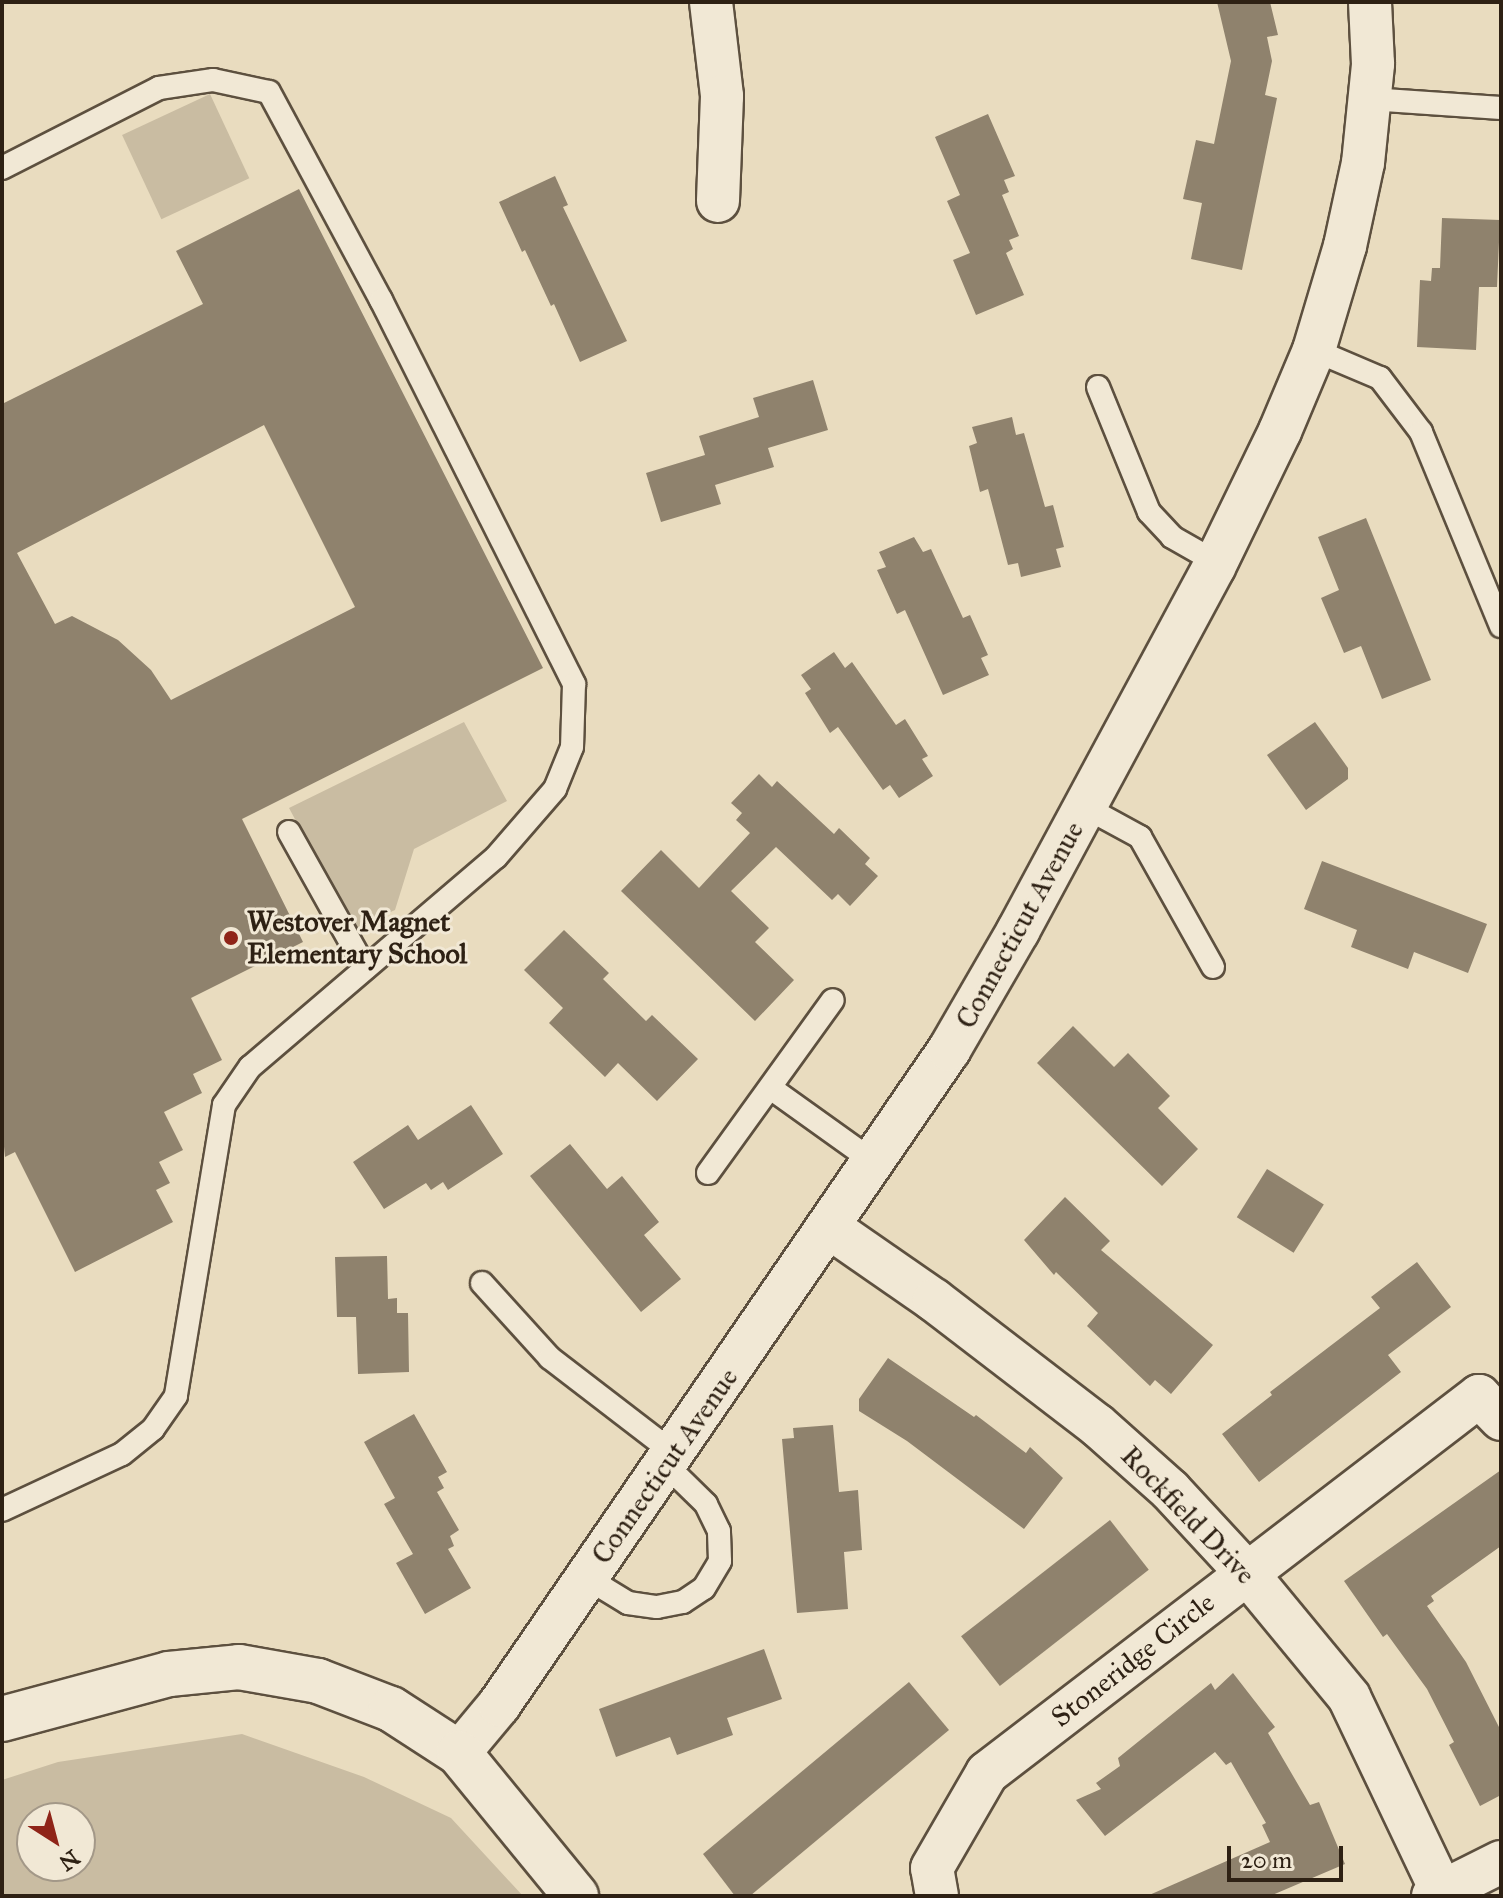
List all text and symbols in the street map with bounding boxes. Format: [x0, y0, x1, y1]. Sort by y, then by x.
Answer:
street label: Connecticut Avenue [949, 816, 1091, 1034]
place label: Westover Magnet Elementary School [247, 905, 467, 971]
marker: Westover Magnet Elementary School [222, 929, 240, 947]
street label: Connecticut Avenue [585, 1362, 745, 1570]
street label: Rockfield Drive [1114, 1439, 1262, 1591]
street label: Stoneridge Circle [1045, 1586, 1221, 1734]
north arrow [16, 1802, 96, 1882]
scale bar [1231, 1830, 1347, 1880]
text: N [54, 1844, 85, 1877]
text: 20 m [1241, 1845, 1292, 1875]

